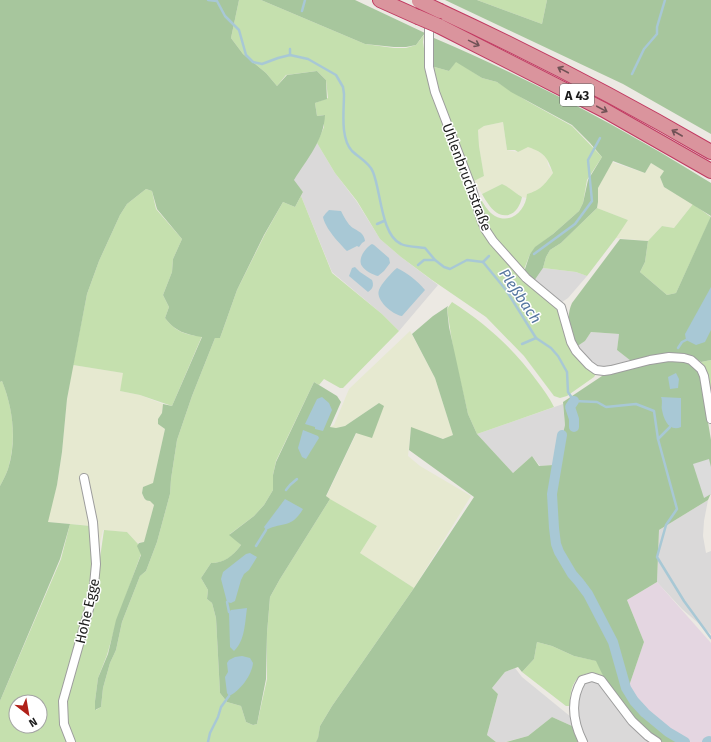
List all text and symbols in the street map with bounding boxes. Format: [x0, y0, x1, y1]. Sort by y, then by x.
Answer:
one-way arrow [467, 40, 479, 47]
one-way arrow [557, 66, 569, 74]
road number: A 43 [560, 84, 594, 106]
one-way arrow [596, 105, 608, 113]
street label: Uhlenbruchstraße [438, 121, 495, 234]
one-way arrow [671, 128, 683, 136]
water label: Pleßbach [495, 265, 545, 327]
street label: Hohe Egge [72, 577, 103, 645]
north arrow [8, 694, 48, 734]
text: N [26, 715, 39, 730]

